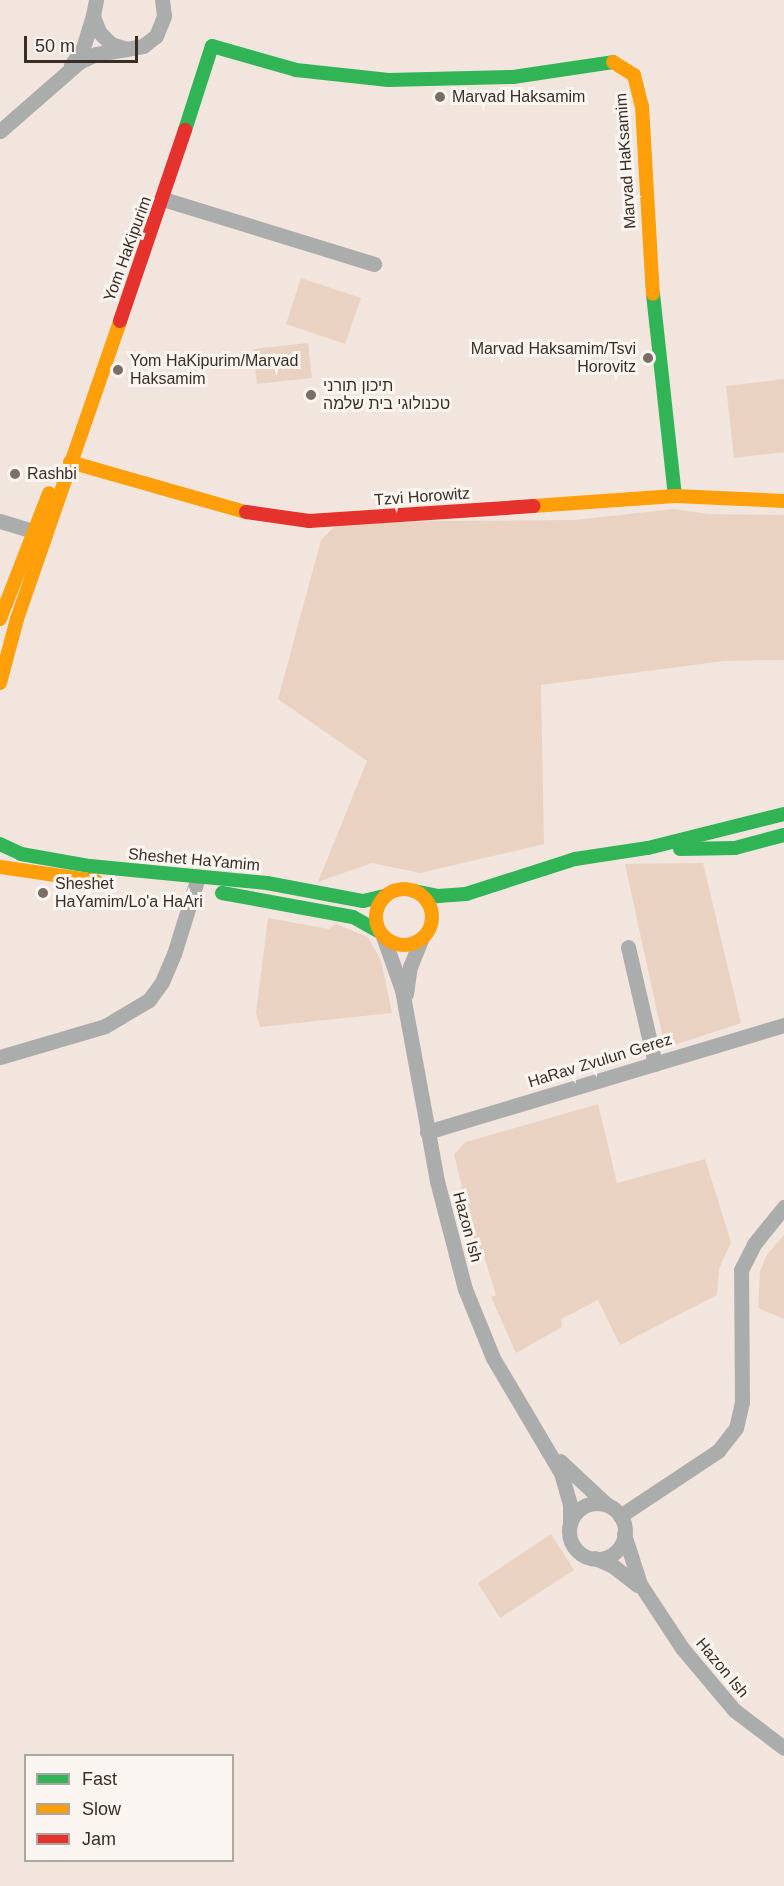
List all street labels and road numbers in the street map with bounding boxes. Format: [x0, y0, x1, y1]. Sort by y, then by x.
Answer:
street label: Marvad HaKsamim [612, 92, 640, 230]
street label: Yom HaKipurim [100, 194, 156, 304]
street label: Tzvi Horowitz [373, 484, 471, 510]
street label: Sheshet HaYamim [127, 845, 261, 875]
street label: HaRav Zvulun Gerez [526, 1030, 674, 1092]
street label: Hazon Ish [448, 1190, 486, 1264]
street label: Hazon Ish [691, 1634, 753, 1702]

